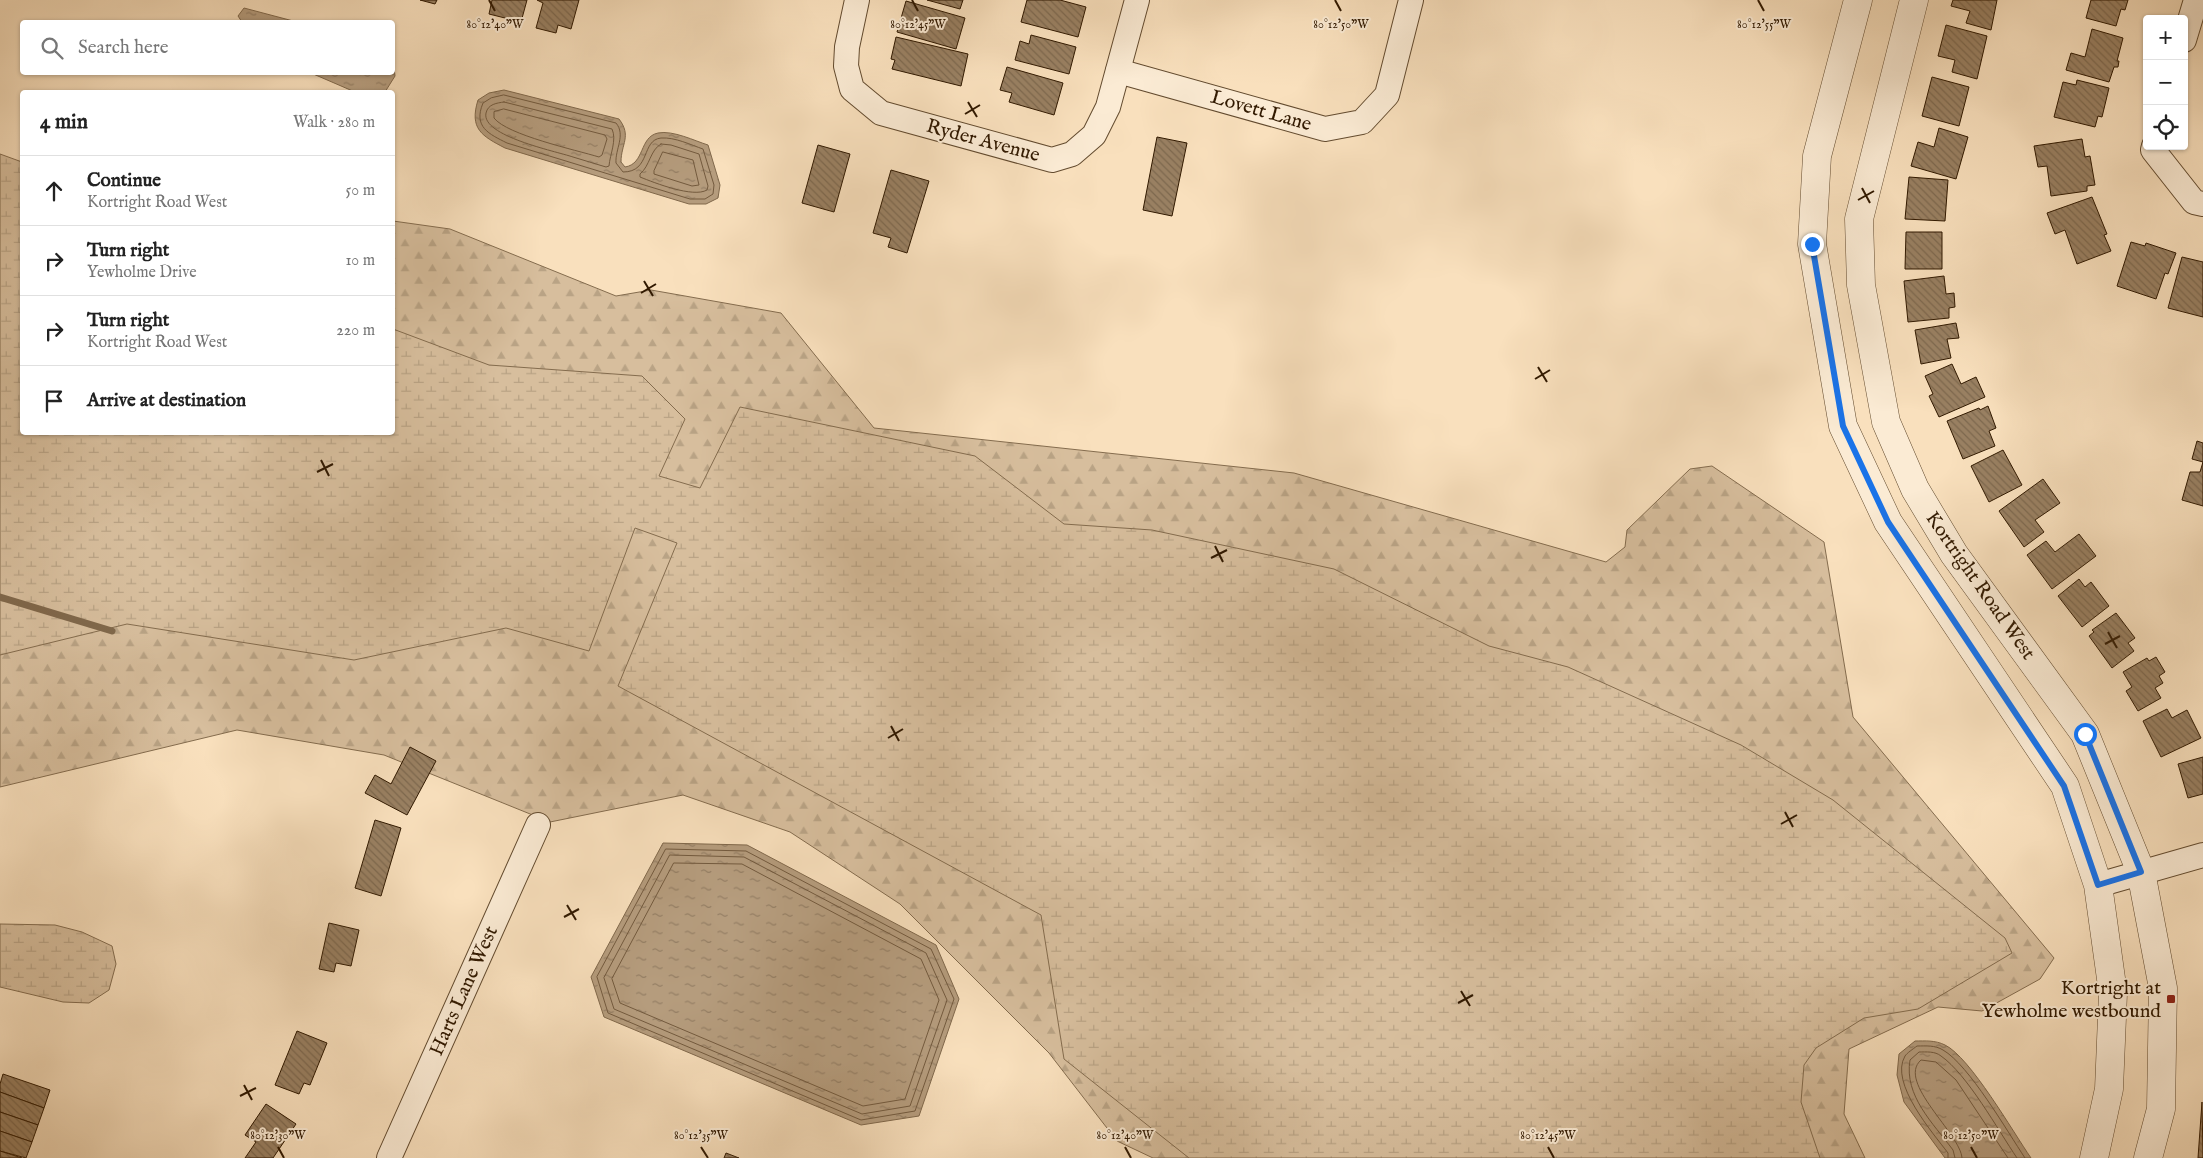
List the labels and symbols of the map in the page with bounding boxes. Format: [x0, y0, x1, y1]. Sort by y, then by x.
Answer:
text: 80°12'40"W [467, 17, 524, 32]
text: 80°12'45"W [890, 17, 946, 32]
text: 80°12'50"W [1313, 17, 1369, 32]
text: 80°12'55"W [1737, 17, 1792, 32]
street label: Lovett Lane [1208, 85, 1314, 137]
street label: Ryder Avenue [923, 114, 1043, 168]
route end [1801, 233, 1824, 256]
street label: Kortright Road West [1919, 507, 2041, 665]
route start [2074, 723, 2097, 746]
street label: Harts Lane West [424, 922, 504, 1060]
place label: Kortright at Yewholme westbound [1981, 976, 2161, 1024]
marker: Kortright at Yewholme westbound [2165, 993, 2177, 1005]
text: 80°12'30"W [250, 1128, 306, 1143]
text: 80°12'35"W [674, 1128, 729, 1143]
text: 80°12'40"W [1097, 1128, 1154, 1143]
text: 80°12'45"W [1520, 1128, 1576, 1143]
text: 80°12'50"W [1943, 1128, 1999, 1143]

